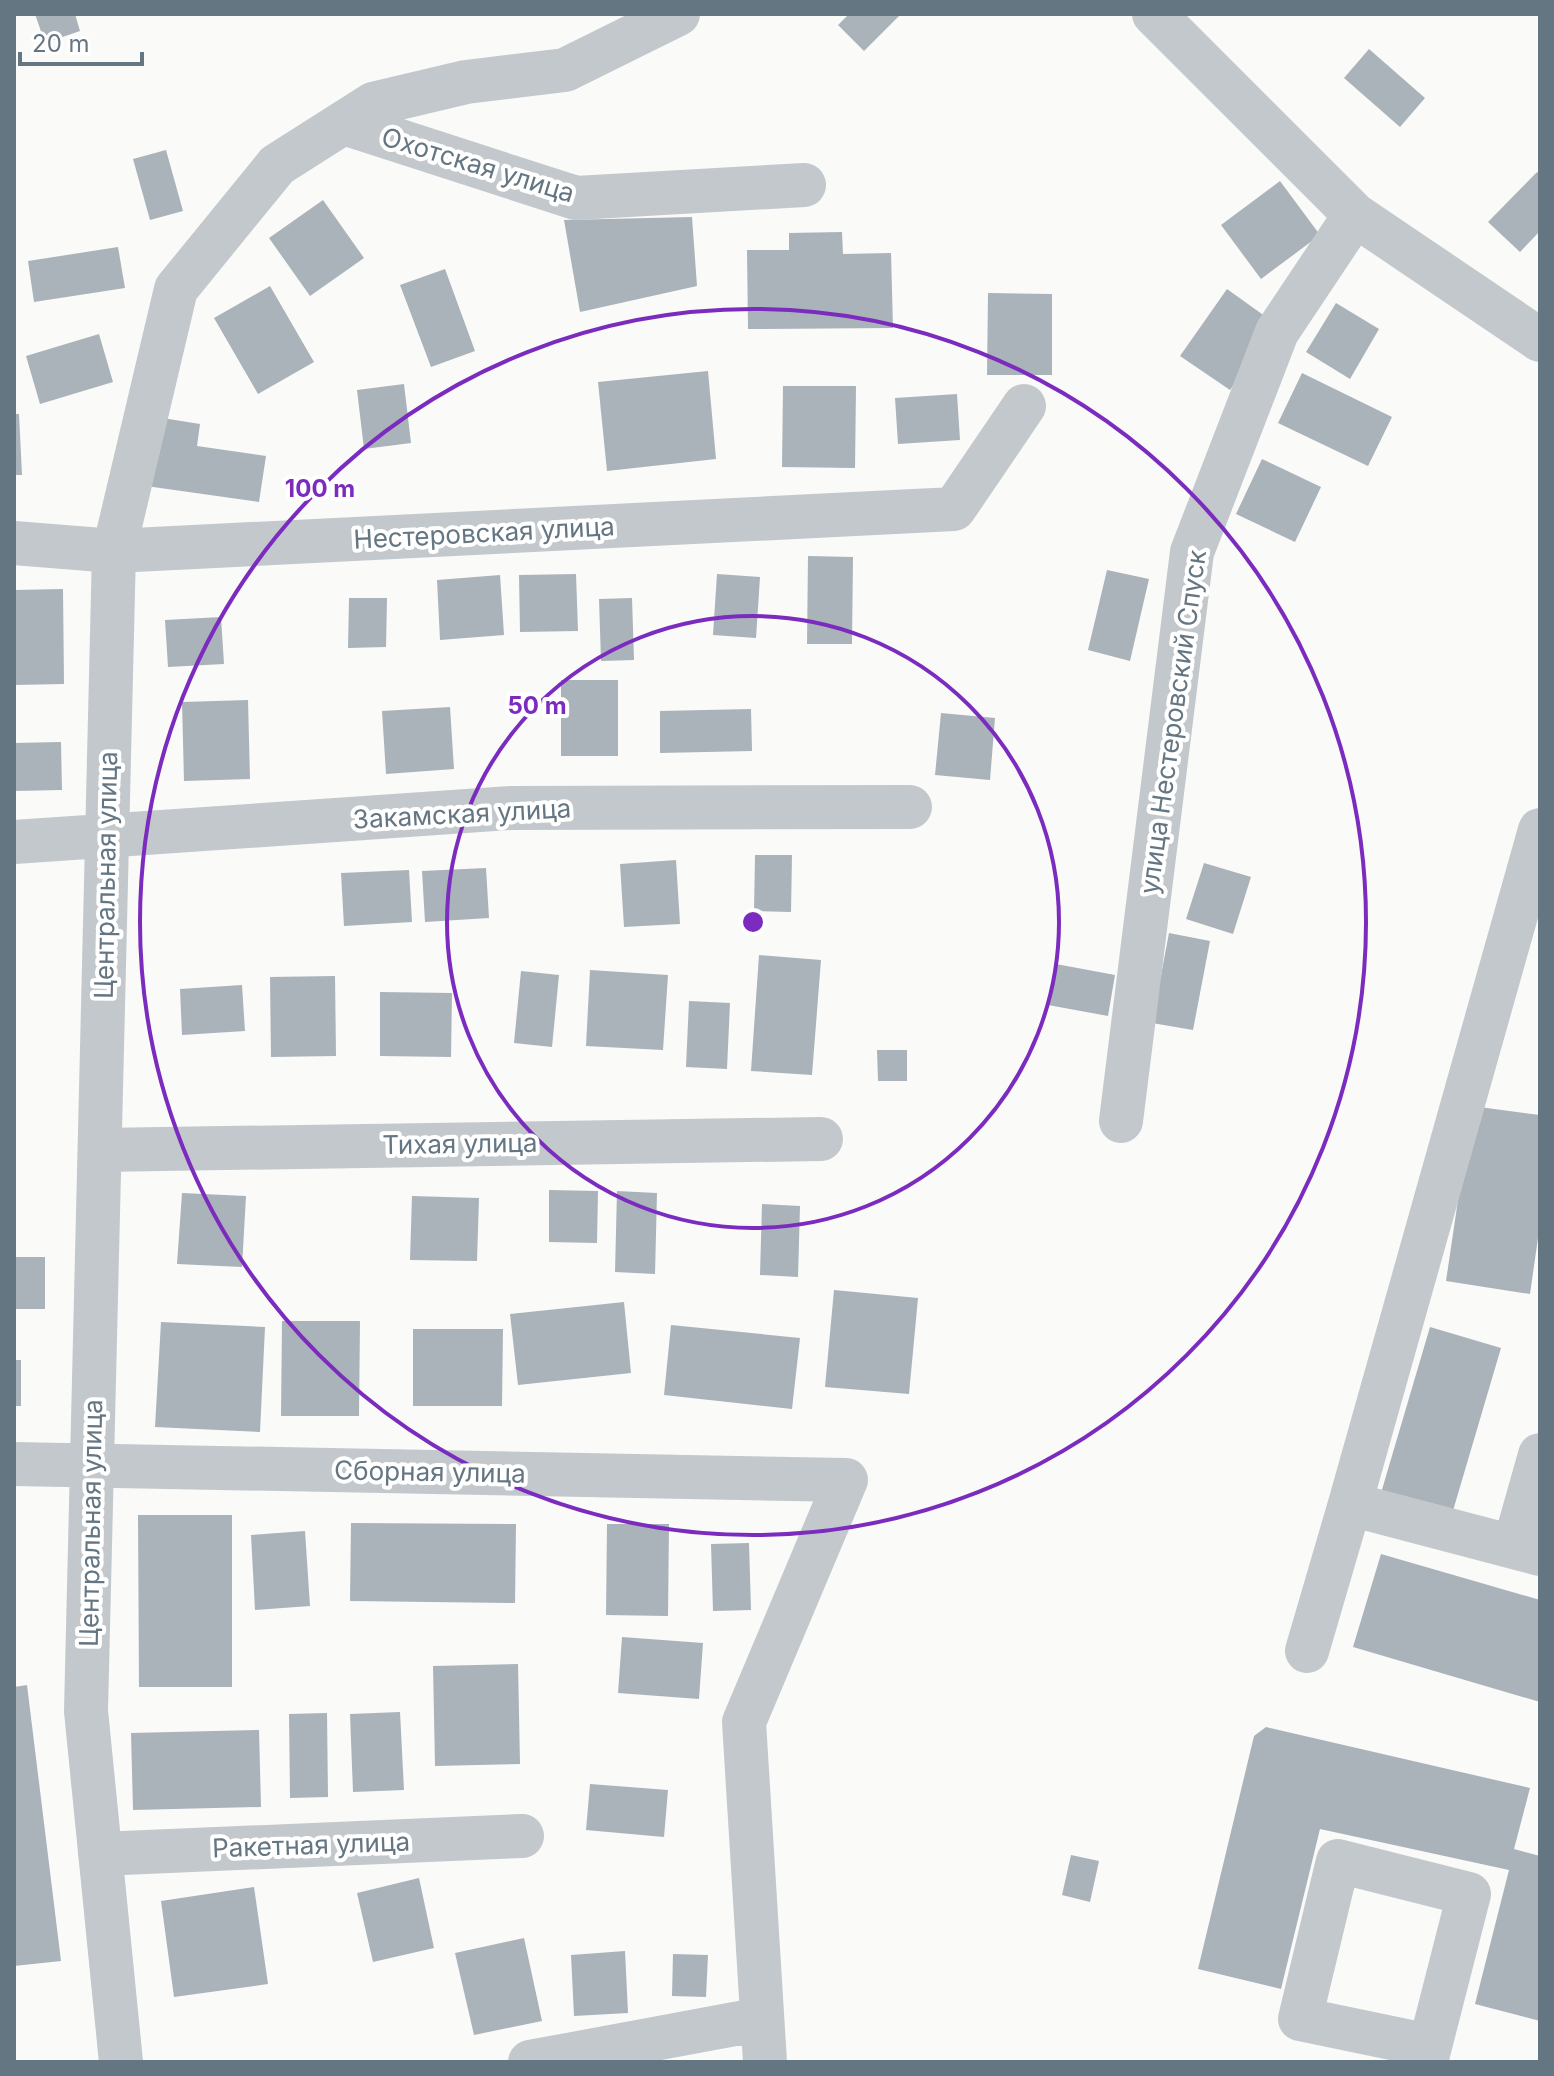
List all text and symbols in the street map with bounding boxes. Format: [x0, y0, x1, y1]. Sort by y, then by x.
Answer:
scale bar [20, 16, 142, 66]
text: 20 m [32, 29, 90, 58]
street label: Охотская улица [378, 120, 578, 209]
text: 100 m [285, 474, 355, 503]
street label: Нестеровская улица [353, 510, 615, 555]
street label: улица Нестеровский Спуск [1133, 548, 1212, 896]
text: 50 m [507, 691, 567, 720]
street label: Центральная улица [88, 751, 123, 999]
street label: Закамская улица [352, 792, 572, 835]
centre of rings [739, 908, 767, 936]
street label: Тихая улица [382, 1127, 538, 1160]
street label: Центральная улица [73, 1399, 108, 1647]
street label: Сборная улица [334, 1454, 526, 1489]
street label: Ракетная улица [212, 1826, 410, 1863]

